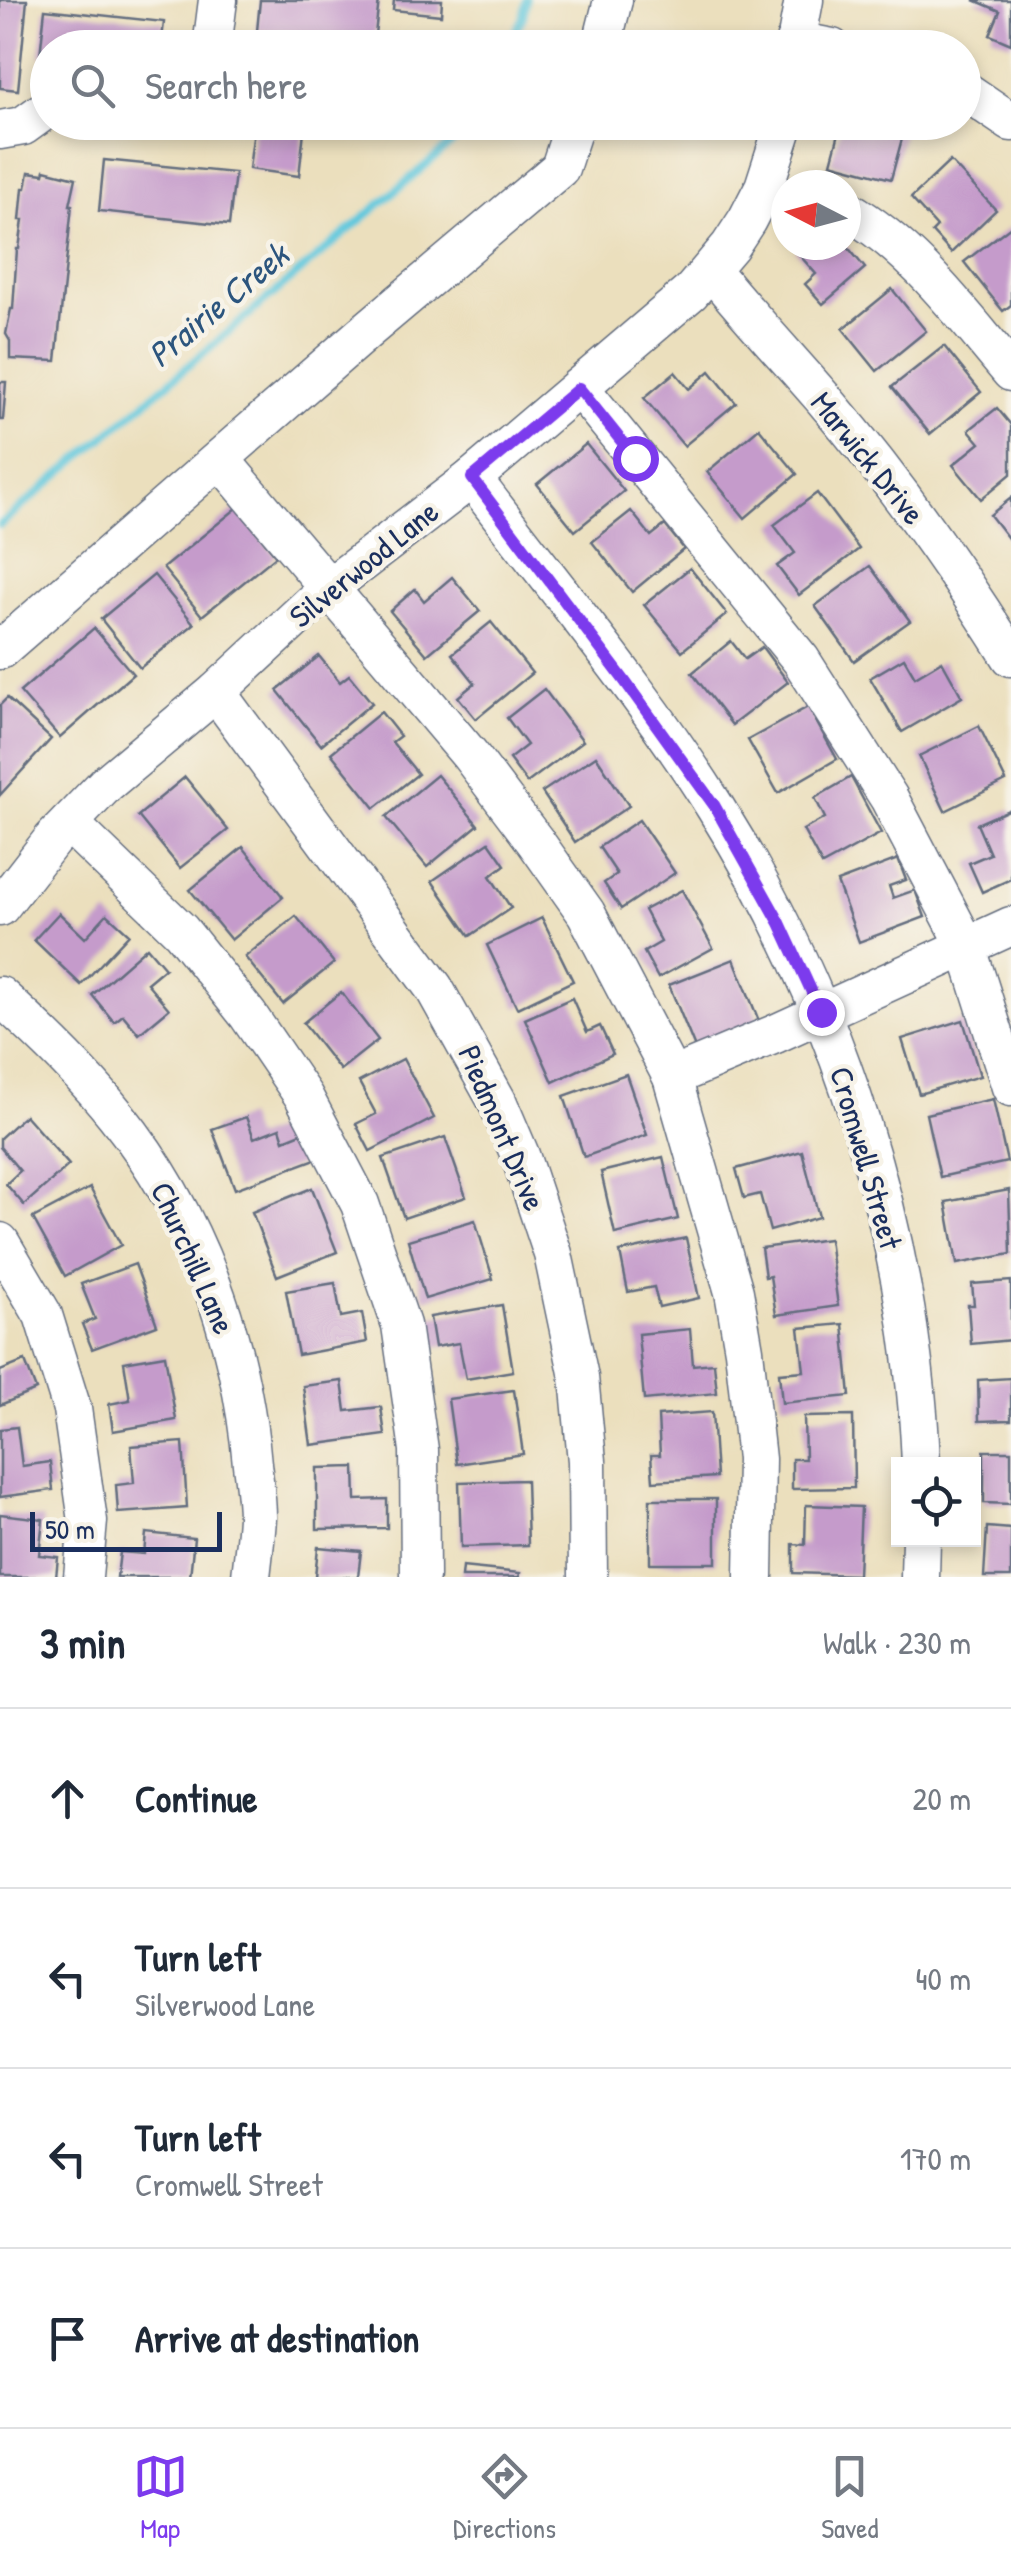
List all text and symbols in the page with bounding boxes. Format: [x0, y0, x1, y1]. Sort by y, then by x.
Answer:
search box [30, 30, 981, 140]
icon: search [65, 58, 120, 113]
text: Search here [145, 59, 307, 111]
north arrow [771, 170, 861, 260]
water label: Prairie Creek [137, 230, 301, 377]
street label: Marwick Drive [802, 382, 935, 533]
route start [613, 436, 659, 482]
street label: Silverwood Lane [280, 490, 447, 637]
route end [799, 990, 845, 1036]
street label: Piedmont Drive [448, 1039, 557, 1217]
street label: Cromwell Street [820, 1062, 913, 1255]
street label: Churchill Lane [141, 1175, 246, 1341]
map controls [891, 1457, 981, 1547]
button: locate [891, 1457, 981, 1547]
scale bar [30, 1507, 222, 1552]
text: 50 m [45, 1510, 95, 1548]
text: 3 min [40, 1614, 125, 1671]
text: Walk · 230 m [823, 1621, 971, 1664]
icon: ahead [40, 1771, 95, 1826]
text: Continue [135, 1772, 257, 1824]
text: 20 m [913, 1777, 971, 1820]
text: Turn left [135, 1931, 260, 1983]
icon: left [40, 1951, 95, 2006]
text: 40 m [916, 1957, 971, 2000]
text: Silverwood Lane [135, 1983, 315, 2026]
text: Turn left [135, 2111, 260, 2163]
icon: left [40, 2131, 95, 2186]
text: 170 m [900, 2137, 971, 2180]
text: Cromwell Street [135, 2163, 323, 2206]
icon: arrive [40, 2311, 95, 2366]
text: Arrive at destination [135, 2312, 419, 2364]
tab: Map [133, 2449, 188, 2547]
tab: Directions [453, 2449, 556, 2547]
tab: Saved [821, 2449, 878, 2547]

